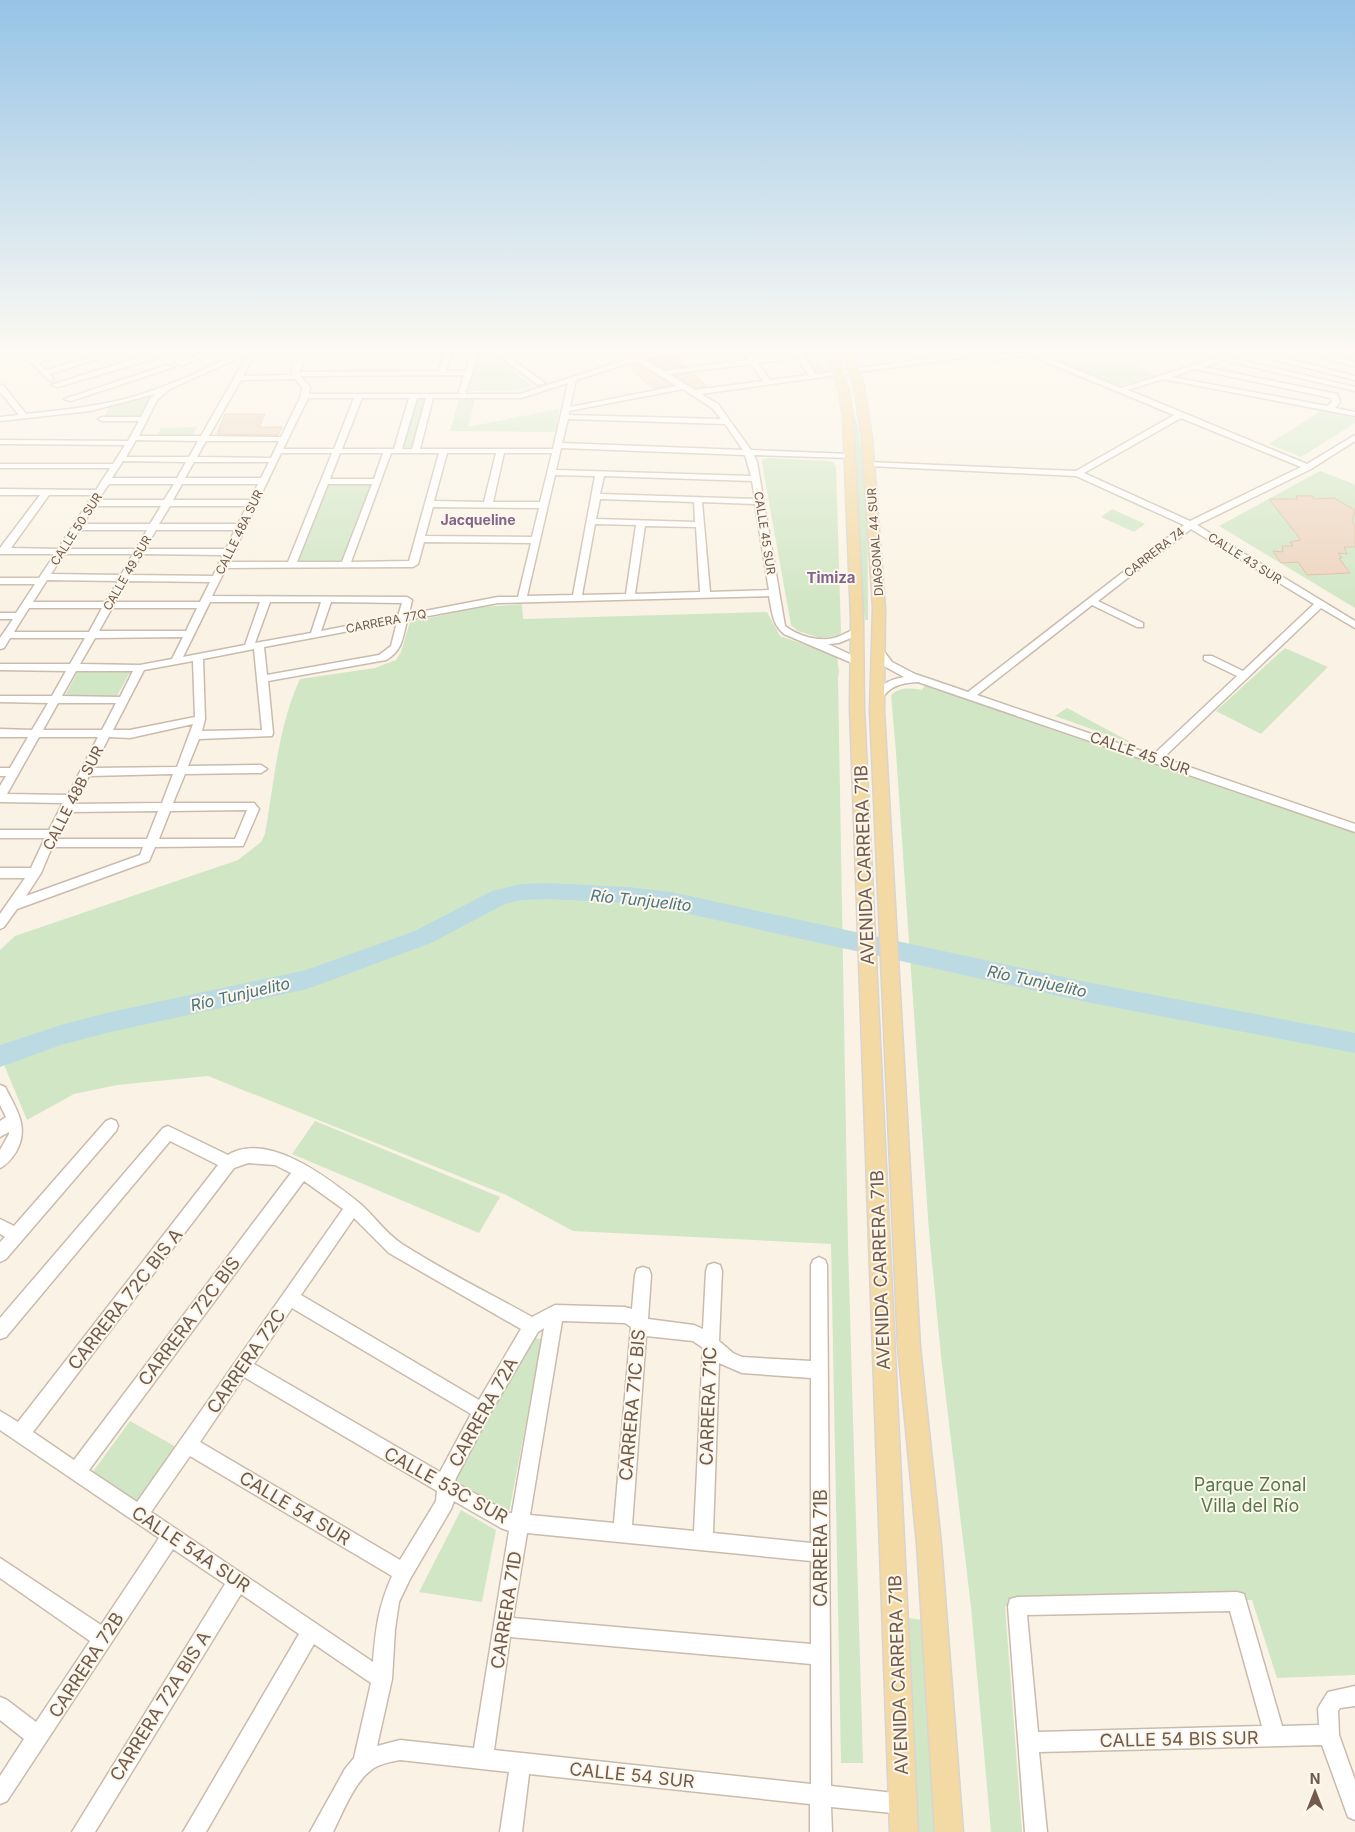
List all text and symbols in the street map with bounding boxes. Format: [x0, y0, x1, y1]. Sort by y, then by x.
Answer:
street label: CALLE 48A SUR [212, 487, 266, 577]
street label: DIAGONAL 44 SUR [864, 487, 886, 597]
street label: CALLE 50 SUR [47, 490, 105, 568]
street label: CALLE 45 SUR [751, 490, 779, 576]
district label: Jacqueline [440, 511, 516, 528]
street label: CARRERA 74 [1121, 524, 1187, 580]
street label: CALLE 43 SUR [1205, 529, 1285, 587]
street label: CALLE 49 SUR [100, 533, 155, 613]
district label: Timiza [806, 568, 856, 587]
street label: CARRERA 77Q [344, 606, 428, 636]
street label: CALLE 45 SUR [1087, 727, 1193, 779]
street label: CALLE 48B SUR [39, 742, 108, 853]
street label: AVENIDA CARRERA 71B [850, 765, 878, 965]
water label: Río Tunjuelito [590, 885, 692, 915]
water label: Río Tunjuelito [985, 961, 1089, 1001]
water label: Río Tunjuelito [188, 973, 292, 1015]
street label: AVENIDA CARRERA 71B [866, 1170, 894, 1370]
street label: CARRERA 72C BIS A [63, 1224, 187, 1374]
street label: CARRERA 72C BIS [133, 1252, 245, 1390]
street label: CARRERA 72C [202, 1305, 290, 1417]
street label: CARRERA 71C BIS [615, 1328, 649, 1482]
street label: CARRERA 71C [695, 1346, 721, 1466]
street label: CARRERA 72A [444, 1354, 522, 1470]
street label: CALLE 53C SUR [380, 1442, 512, 1528]
street label: CALLE 54 SUR [236, 1467, 355, 1550]
park label: Parque Zonal Villa del Río [1194, 1474, 1306, 1516]
street label: CARRERA 71B [810, 1489, 831, 1607]
street label: CALLE 54A SUR [128, 1502, 254, 1597]
street label: CARRERA 71D [486, 1550, 526, 1670]
street label: AVENIDA CARRERA 71B [884, 1575, 912, 1775]
street label: CARRERA 72B [44, 1608, 128, 1722]
street label: CARRERA 72A BIS A [105, 1627, 215, 1785]
street label: CALLE 54 BIS SUR [1099, 1727, 1259, 1751]
street label: CALLE 54 SUR [568, 1758, 696, 1792]
north arrow [1290, 1767, 1340, 1817]
text: N [1310, 1770, 1320, 1787]

